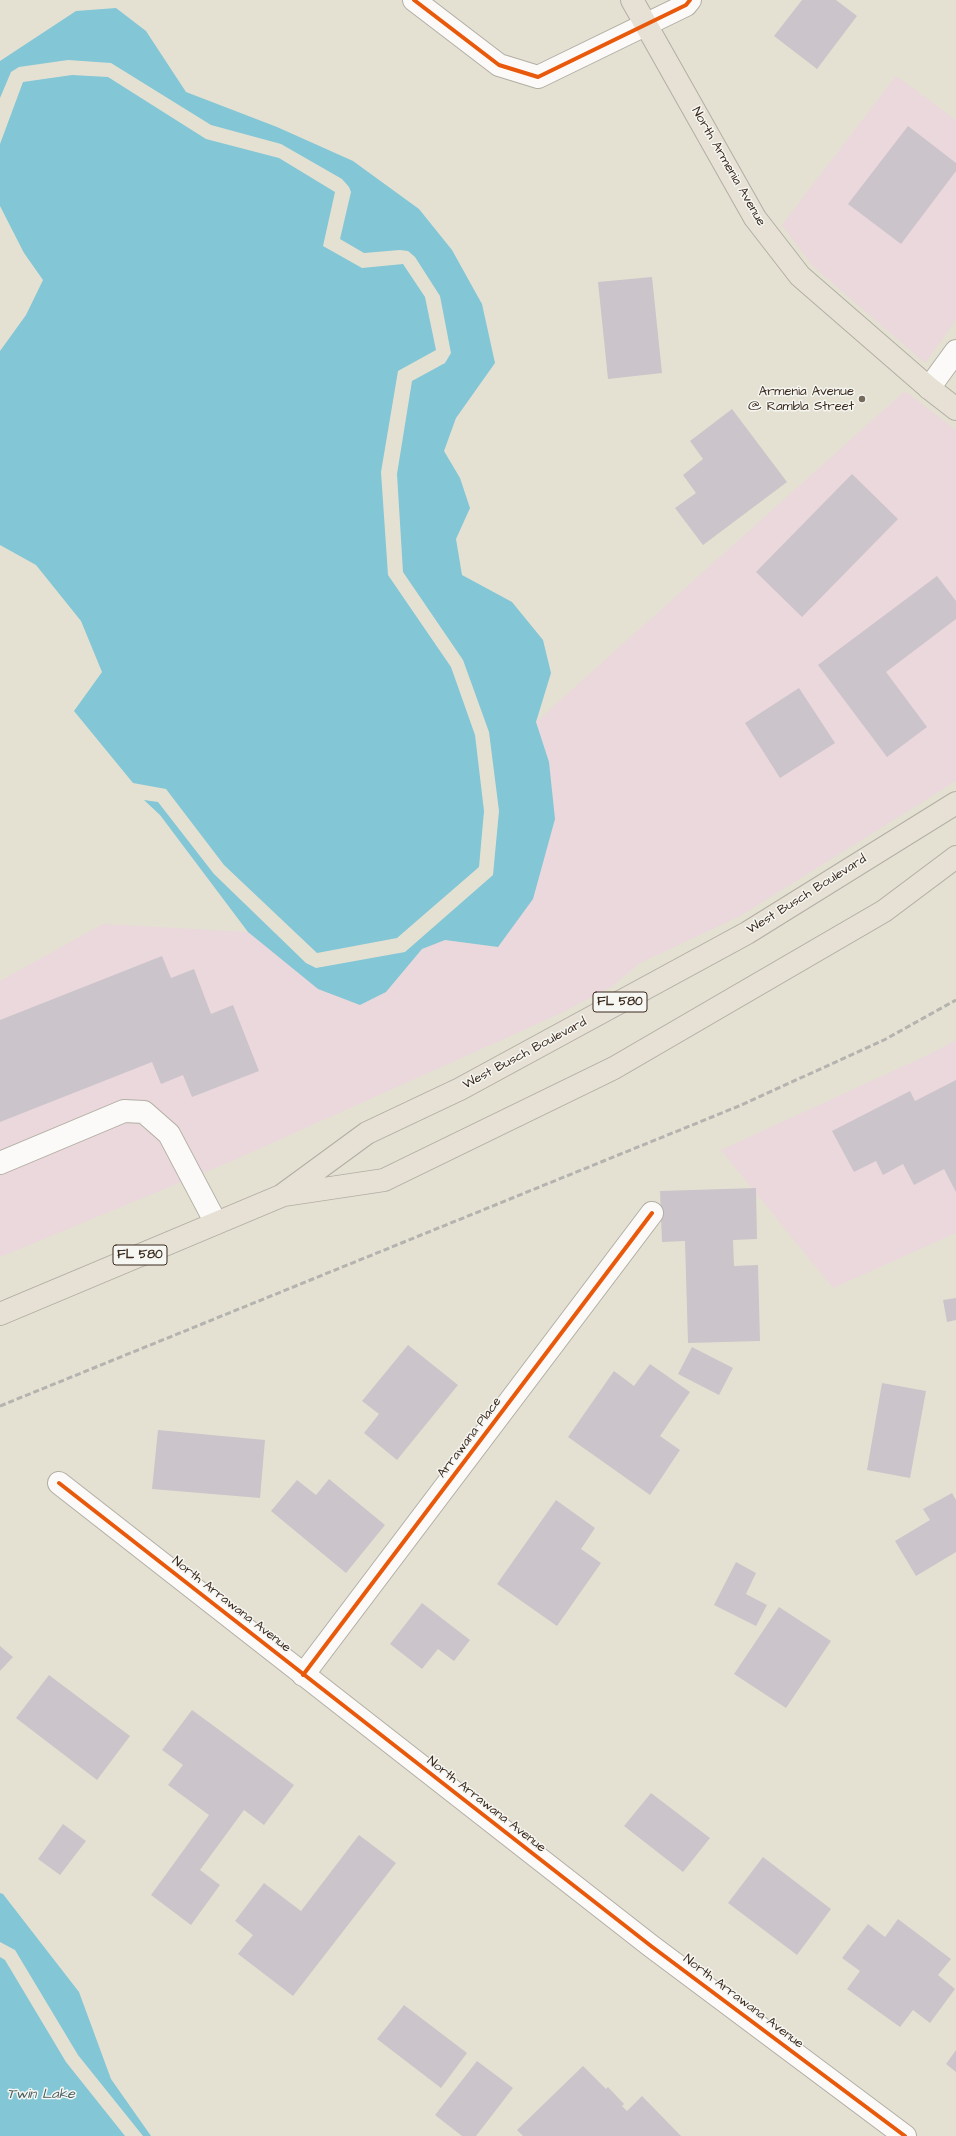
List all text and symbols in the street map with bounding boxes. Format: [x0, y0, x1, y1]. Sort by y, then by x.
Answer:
street label: North Armenia Avenue [688, 105, 768, 229]
place label: Armenia Avenue @ Rambla Street [748, 384, 854, 415]
marker: Armenia Avenue @ Rambla Street [857, 394, 867, 404]
street label: West Busch Boulevard [744, 852, 870, 938]
road number: FL 580 [593, 992, 647, 1012]
street label: West Busch Boulevard [460, 1015, 590, 1093]
road number: FL 580 [113, 1245, 167, 1265]
street label: Arrawana Place [435, 1395, 505, 1481]
street label: North Arrawana Avenue [168, 1554, 294, 1656]
street label: North Arrawana Avenue [423, 1754, 549, 1856]
street label: North Arrawana Avenue [680, 1952, 806, 2052]
water label: Twin Lake [7, 2087, 75, 2103]

